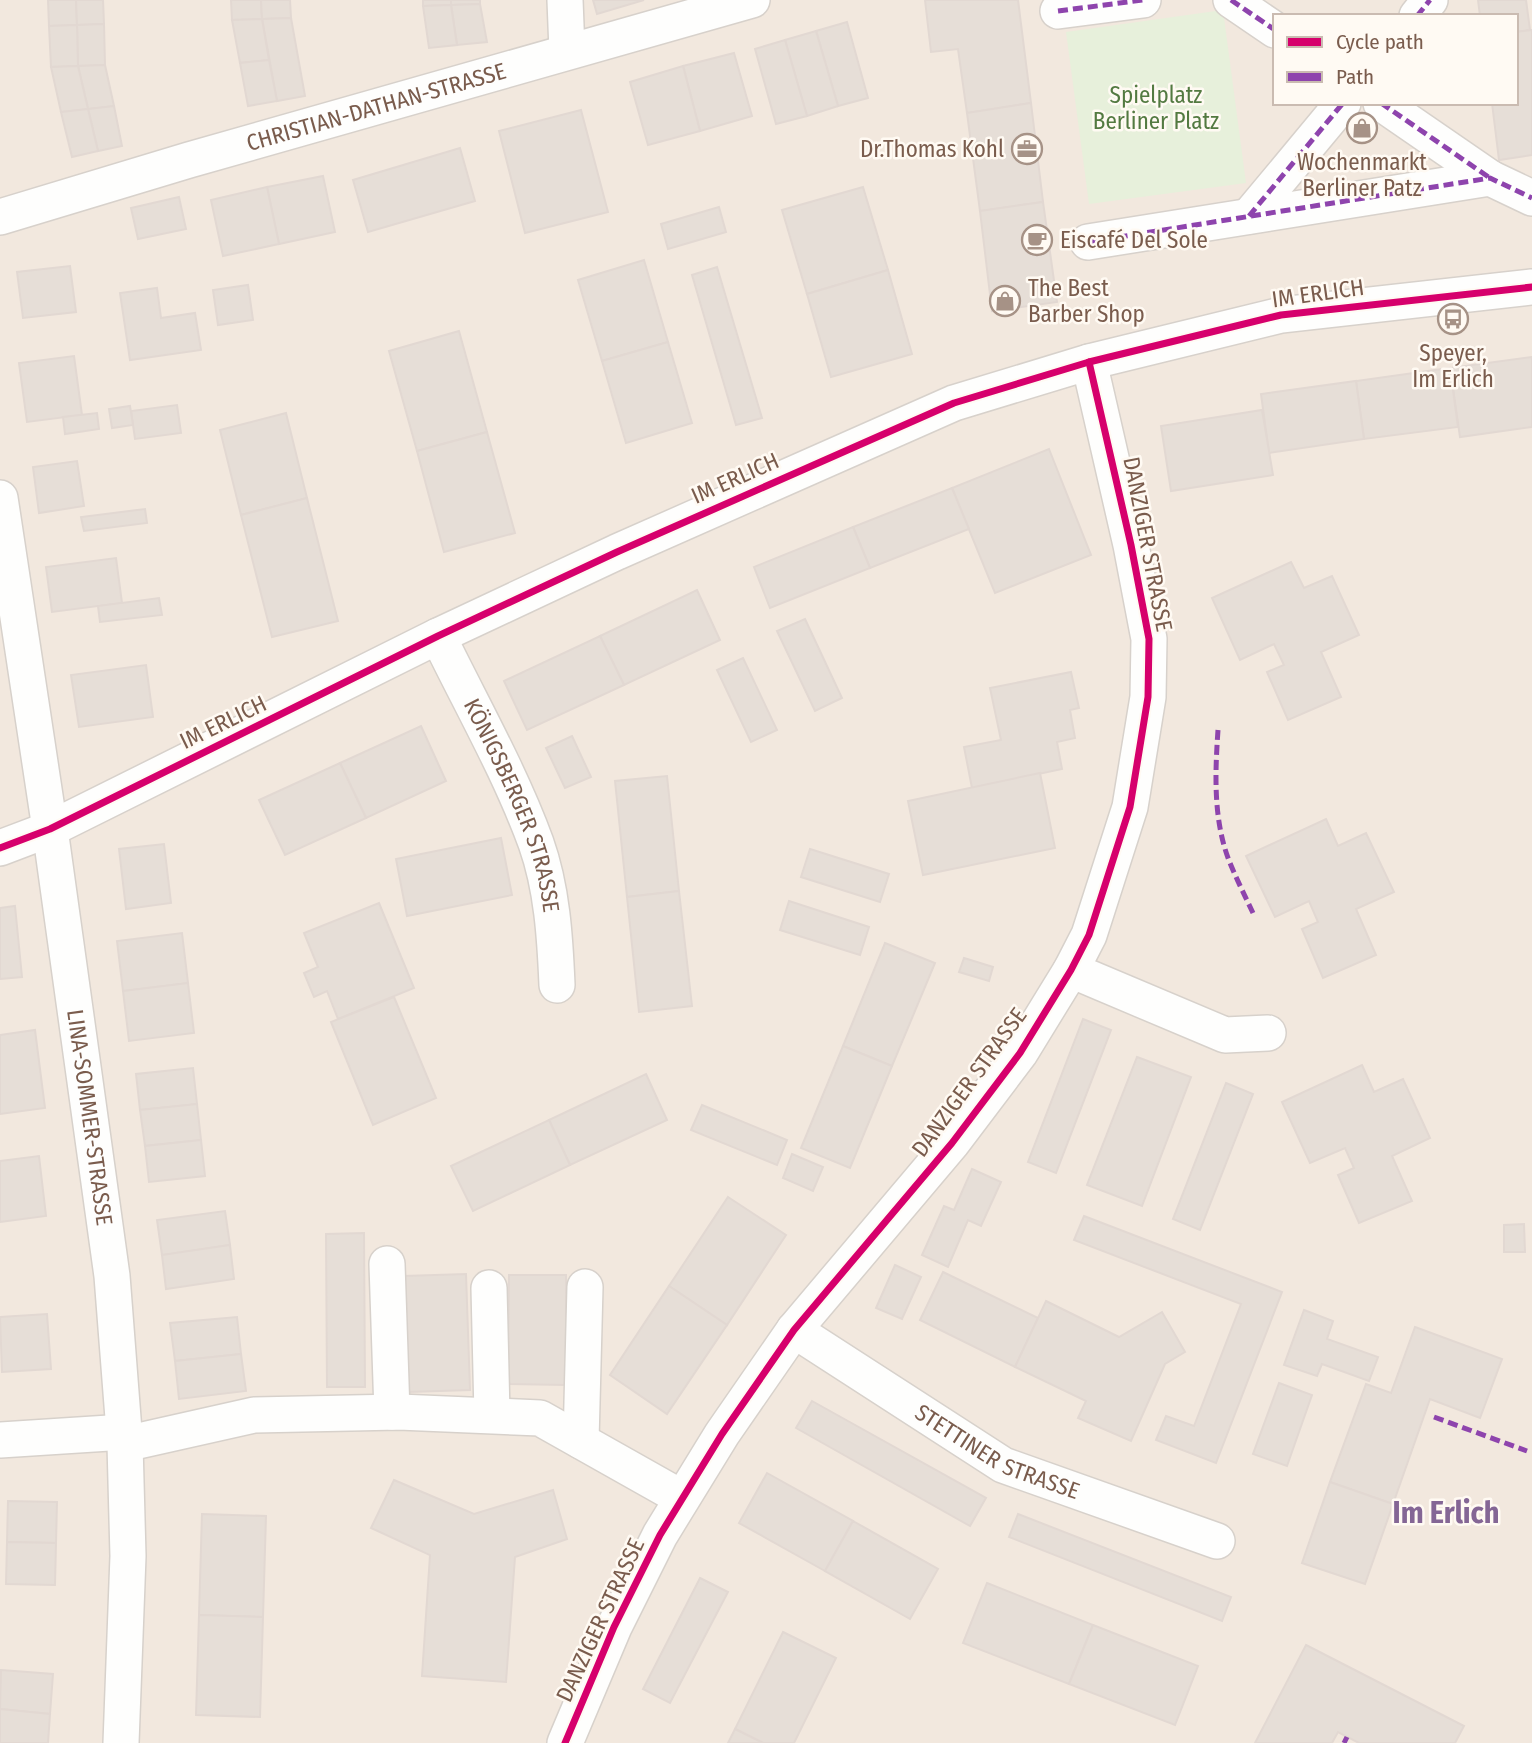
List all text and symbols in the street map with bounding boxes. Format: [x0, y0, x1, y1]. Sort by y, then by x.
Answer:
legend [1273, 14, 1518, 105]
text: Cycle path [1336, 29, 1424, 55]
street label: CHRISTIAN-DATHAN-STRASSE [243, 57, 509, 157]
text: Path [1336, 64, 1374, 90]
park label: Spielplatz Berliner Platz [1093, 81, 1219, 135]
shop icon: Wochenmarkt Berliner Patz [1345, 111, 1379, 145]
office icon: Dr.Thomas Kohl [1010, 132, 1044, 166]
place label: Dr.Thomas Kohl [860, 135, 1004, 163]
place label: Wochenmarkt Berliner Patz [1297, 148, 1427, 202]
cafe icon: Eiscafé Del Sole [1020, 223, 1054, 257]
place label: Eiscafé Del Sole [1060, 226, 1208, 254]
street label: IM ERLICH [1270, 273, 1366, 313]
place label: The Best Barber Shop [1028, 274, 1145, 328]
shop icon: The Best Barber Shop [988, 284, 1022, 318]
bus stop icon: Speyer, Im Erlich [1436, 302, 1470, 336]
place label: Speyer, Im Erlich [1412, 339, 1494, 393]
street label: IM ERLICH [687, 446, 783, 510]
street label: DANZIGER STRASSE [1117, 454, 1179, 634]
street label: IM ERLICH [175, 689, 271, 755]
street label: KÖNIGSBERGER STRASSE [458, 694, 566, 914]
street label: DANZIGER STRASSE [906, 1002, 1032, 1162]
street label: LINA-SOMMER-STRASSE [61, 1008, 119, 1227]
street label: STETTINER STRASSE [910, 1398, 1083, 1505]
district label: Im Erlich [1393, 1495, 1499, 1531]
street label: DANZIGER STRASSE [550, 1534, 650, 1706]

